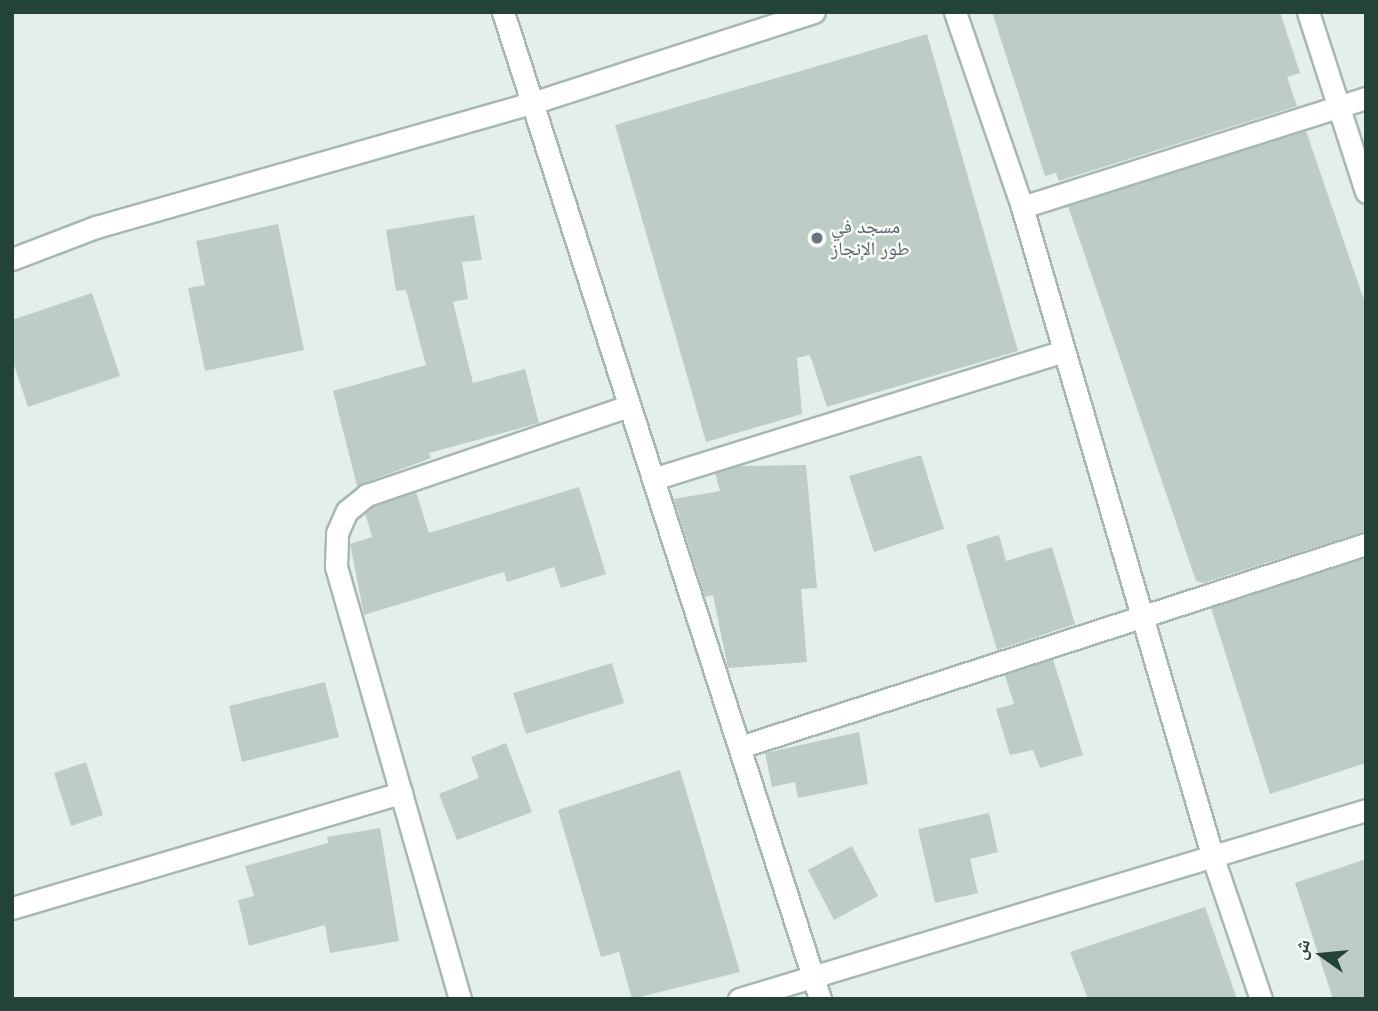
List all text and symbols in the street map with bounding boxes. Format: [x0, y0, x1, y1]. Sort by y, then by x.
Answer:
place label: مسجد في طور الإنجاز [831, 216, 909, 260]
marker: مسجد في طور الإنجاز [809, 230, 825, 246]
north arrow [1287, 920, 1357, 990]
text: ش [1288, 937, 1314, 962]

